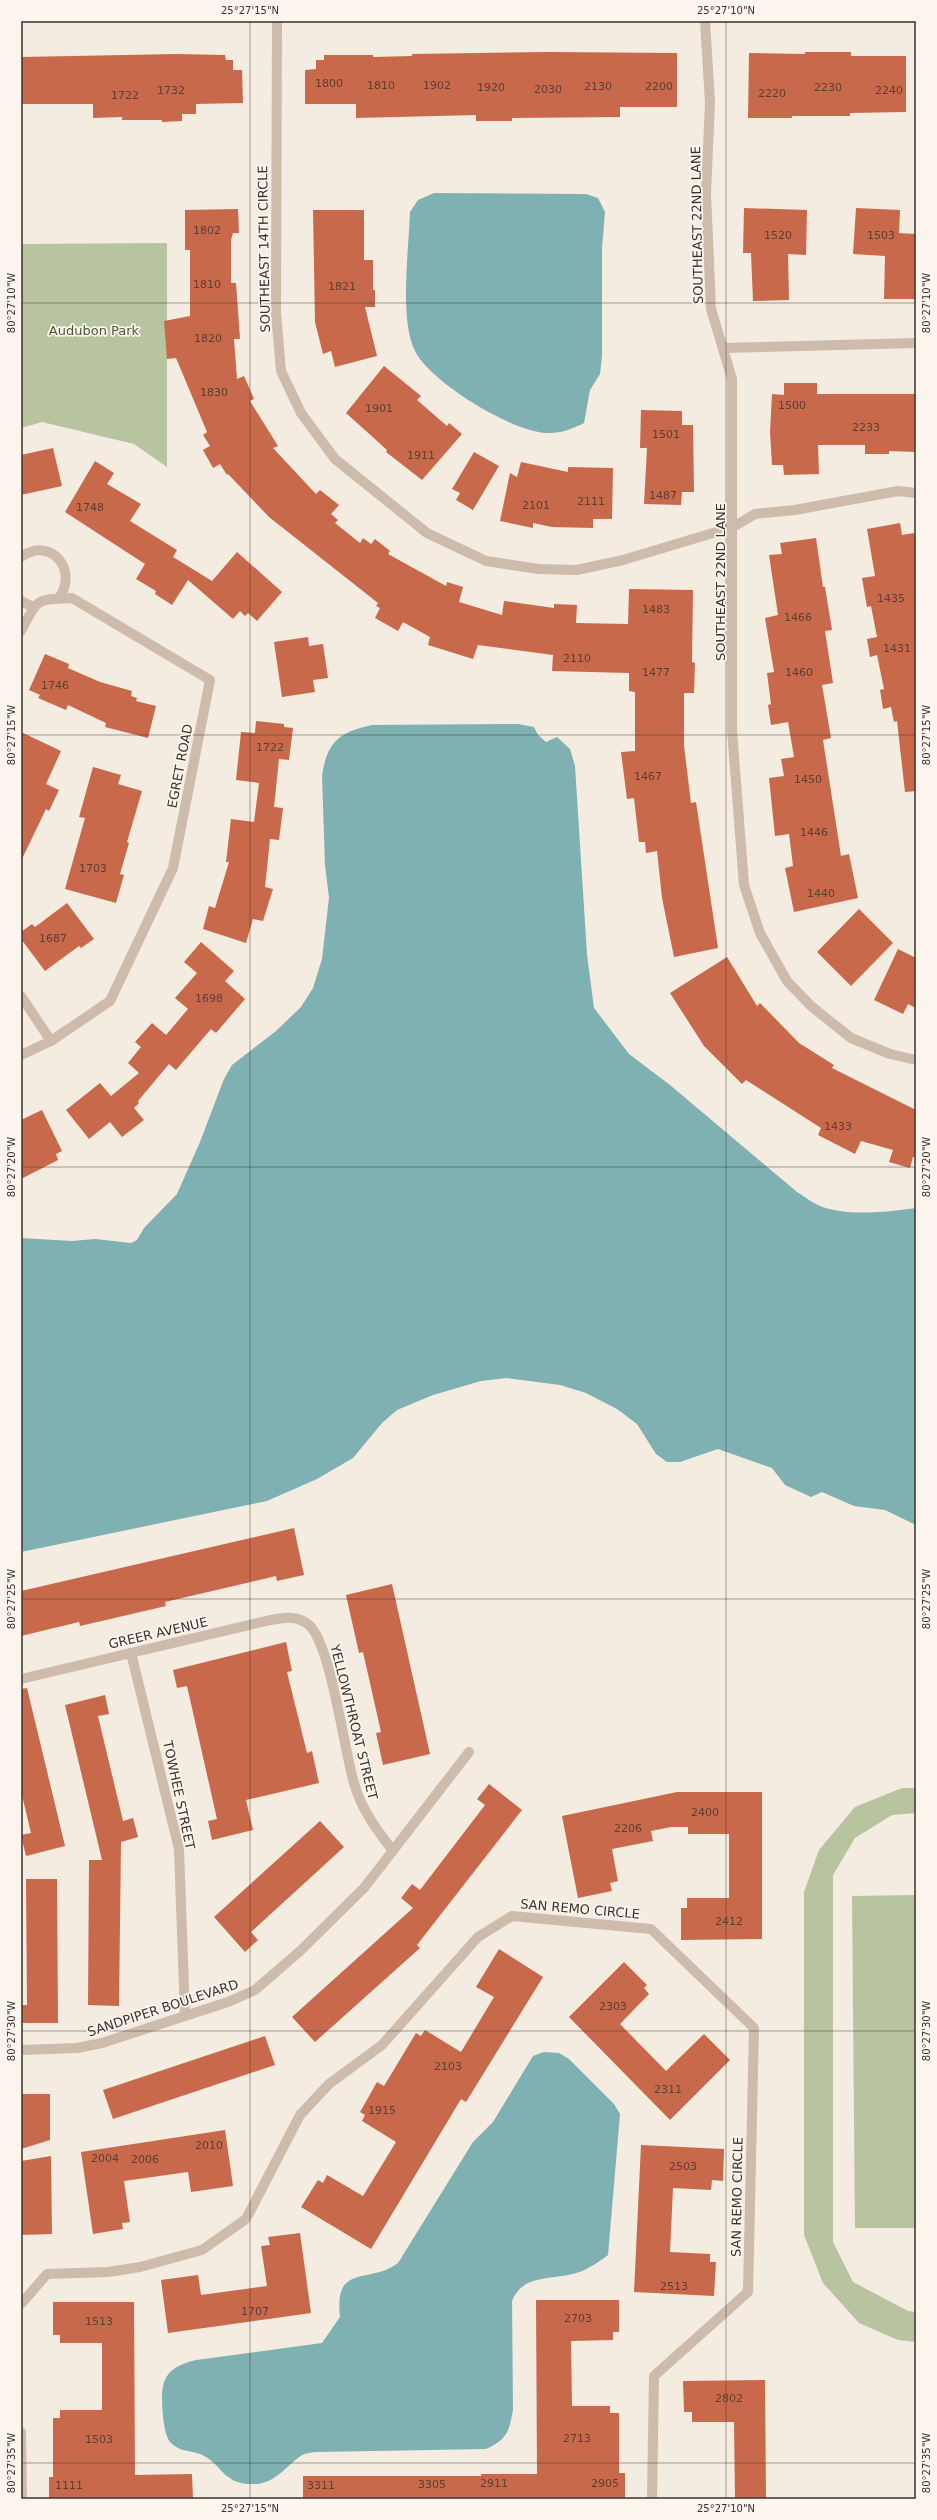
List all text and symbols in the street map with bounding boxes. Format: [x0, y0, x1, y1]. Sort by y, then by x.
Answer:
text: 25°27'15"N [221, 5, 279, 16]
text: 25°27'10"N [697, 5, 755, 16]
house number: 1800 [315, 77, 343, 90]
house number: 1810 [367, 79, 395, 92]
house number: 1902 [423, 79, 451, 92]
house number: 2130 [584, 80, 612, 93]
house number: 2200 [645, 80, 673, 93]
house number: 1920 [477, 81, 505, 94]
house number: 2230 [814, 81, 842, 94]
house number: 2030 [534, 83, 562, 96]
house number: 1732 [157, 84, 185, 97]
house number: 2240 [875, 84, 903, 97]
house number: 2220 [758, 87, 786, 100]
house number: 1722 [111, 89, 139, 102]
street label: SOUTHEAST 22ND LANE [688, 146, 706, 304]
street label: SOUTHEAST 14TH CIRCLE [255, 165, 273, 333]
house number: 1802 [193, 224, 221, 237]
house number: 1520 [764, 229, 792, 242]
house number: 1503 [867, 229, 895, 242]
text: 80°27'10"W [6, 273, 17, 333]
text: 80°27'10"W [921, 273, 932, 333]
house number: 1810 [193, 278, 221, 291]
house number: 1821 [328, 280, 356, 293]
park label: Audubon Park [49, 323, 140, 338]
house number: 1820 [194, 332, 222, 345]
house number: 1830 [200, 386, 228, 399]
house number: 1500 [778, 399, 806, 412]
house number: 1901 [365, 402, 393, 415]
house number: 2233 [852, 421, 880, 434]
house number: 1501 [652, 428, 680, 441]
house number: 1911 [407, 449, 435, 462]
house number: 1487 [649, 489, 677, 502]
house number: 2111 [577, 495, 605, 508]
house number: 2101 [522, 499, 550, 512]
house number: 1748 [76, 501, 104, 514]
street label: SOUTHEAST 22ND LANE [713, 503, 728, 661]
house number: 1435 [877, 592, 905, 605]
house number: 1483 [642, 603, 670, 616]
house number: 1466 [784, 611, 812, 624]
house number: 1431 [883, 642, 911, 655]
house number: 2110 [563, 652, 591, 665]
house number: 1477 [642, 666, 670, 679]
house number: 1460 [785, 666, 813, 679]
house number: 1746 [41, 679, 69, 692]
text: 80°27'15"W [6, 705, 17, 765]
text: 80°27'15"W [921, 705, 932, 765]
street label: EGRET ROAD [164, 723, 196, 809]
house number: 1722 [256, 741, 284, 754]
house number: 1467 [634, 770, 662, 783]
house number: 1450 [794, 773, 822, 786]
house number: 1446 [800, 826, 828, 839]
house number: 1703 [79, 862, 107, 875]
house number: 1440 [807, 887, 835, 900]
house number: 1687 [39, 932, 67, 945]
house number: 1698 [195, 992, 223, 1005]
house number: 1433 [824, 1120, 852, 1133]
text: 80°27'20"W [6, 1137, 17, 1197]
text: 80°27'20"W [921, 1137, 932, 1197]
text: 80°27'25"W [6, 1569, 17, 1629]
text: 80°27'25"W [921, 1569, 932, 1629]
street label: GREER AVENUE [107, 1614, 209, 1652]
street label: YELLOWTHROAT STREET [327, 1642, 381, 1801]
street label: TOWHEE STREET [160, 1738, 198, 1851]
house number: 2400 [691, 1806, 719, 1819]
house number: 2206 [614, 1822, 642, 1835]
street label: SAN REMO CIRCLE [520, 1896, 640, 1922]
house number: 2412 [715, 1915, 743, 1928]
street label: SANDPIPER BOULEVARD [86, 1976, 240, 2040]
house number: 2303 [599, 2000, 627, 2013]
text: 80°27'30"W [6, 2001, 17, 2061]
text: 80°27'30"W [921, 2001, 932, 2061]
house number: 2103 [434, 2060, 462, 2073]
house number: 2311 [654, 2083, 682, 2096]
house number: 1915 [368, 2104, 396, 2117]
street label: SAN REMO CIRCLE [728, 2137, 746, 2257]
house number: 2010 [195, 2139, 223, 2152]
house number: 2004 [91, 2152, 119, 2165]
house number: 2006 [131, 2153, 159, 2166]
house number: 2503 [669, 2160, 697, 2173]
house number: 2513 [660, 2280, 688, 2293]
house number: 1707 [241, 2305, 269, 2318]
house number: 2703 [564, 2312, 592, 2325]
house number: 1513 [85, 2315, 113, 2328]
house number: 2802 [715, 2392, 743, 2405]
house number: 2713 [563, 2432, 591, 2445]
text: 80°27'35"W [6, 2433, 17, 2493]
house number: 1503 [85, 2433, 113, 2446]
text: 80°27'35"W [921, 2433, 932, 2493]
house number: 2911 [480, 2477, 508, 2490]
house number: 2905 [591, 2477, 619, 2490]
house number: 3305 [418, 2478, 446, 2491]
house number: 1111 [55, 2479, 83, 2492]
house number: 3311 [307, 2479, 335, 2492]
text: 25°27'15"N [221, 2503, 279, 2514]
text: 25°27'10"N [697, 2503, 755, 2514]

